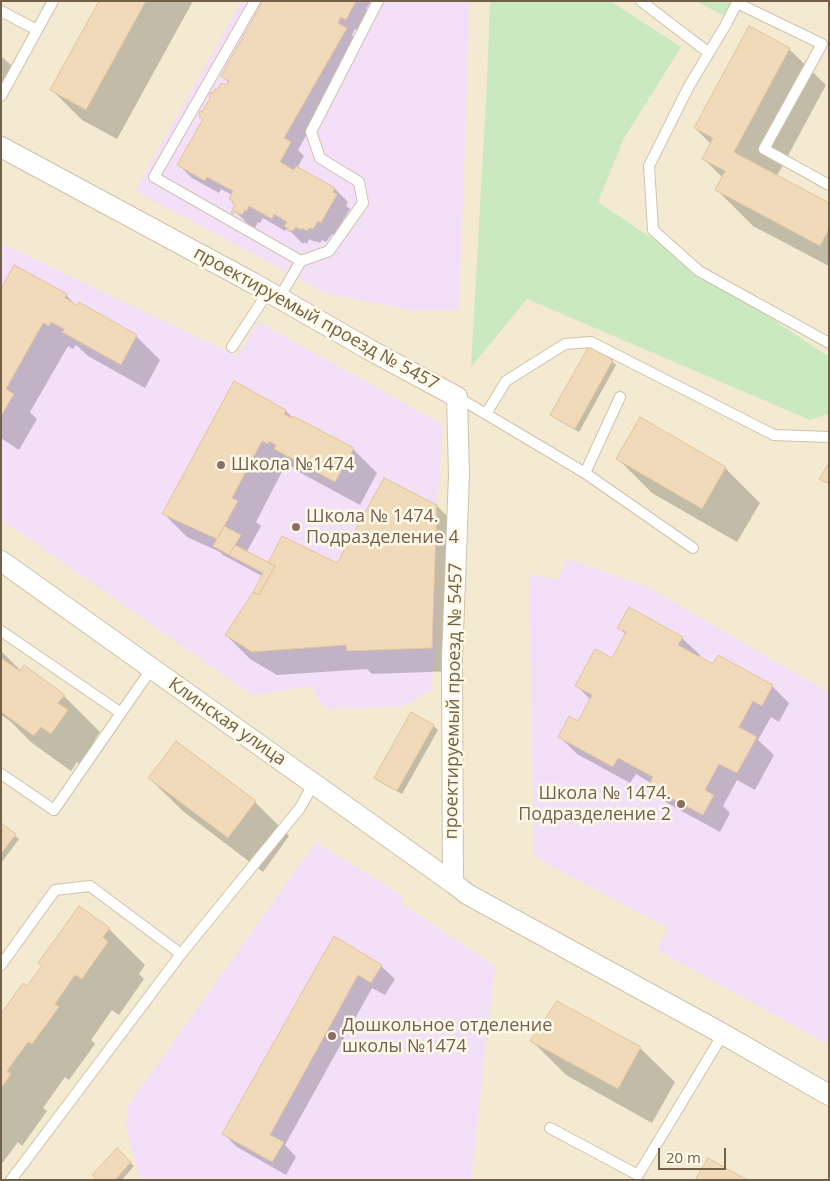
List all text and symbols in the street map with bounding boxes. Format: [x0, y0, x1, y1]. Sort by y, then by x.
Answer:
street label: проектируемый проезд № 5457 [190, 243, 442, 395]
place label: Школа №1474 [231, 454, 354, 476]
marker: Школа №1474 [215, 459, 227, 471]
place label: Школа № 1474. Подразделение 4 [306, 506, 459, 548]
marker: Школа № 1474. Подразделение 4 [290, 521, 302, 533]
street label: проектируемый проезд № 5457 [441, 563, 467, 839]
street label: Клинская улица [164, 673, 290, 771]
place label: Школа № 1474. Подразделение 2 [518, 783, 671, 826]
marker: Школа № 1474. Подразделение 2 [675, 798, 687, 810]
place label: Дошкольное отделение школы №1474 [342, 1015, 552, 1058]
marker: Дошкольное отделение школы №1474 [326, 1030, 338, 1042]
scale bar [660, 1138, 728, 1170]
text: 20 m [666, 1147, 701, 1167]

